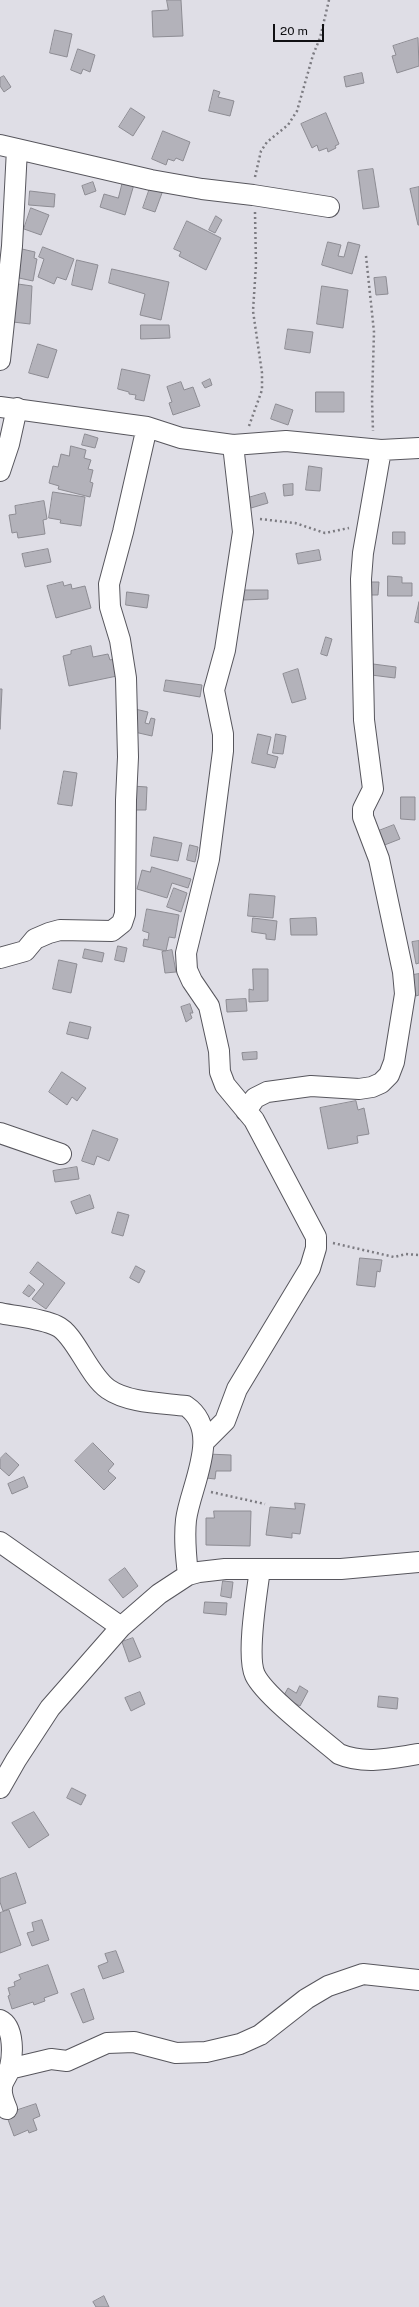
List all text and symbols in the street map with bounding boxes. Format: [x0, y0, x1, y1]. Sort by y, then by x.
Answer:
scale bar [275, 16, 326, 42]
text: 20 m [280, 24, 308, 38]

